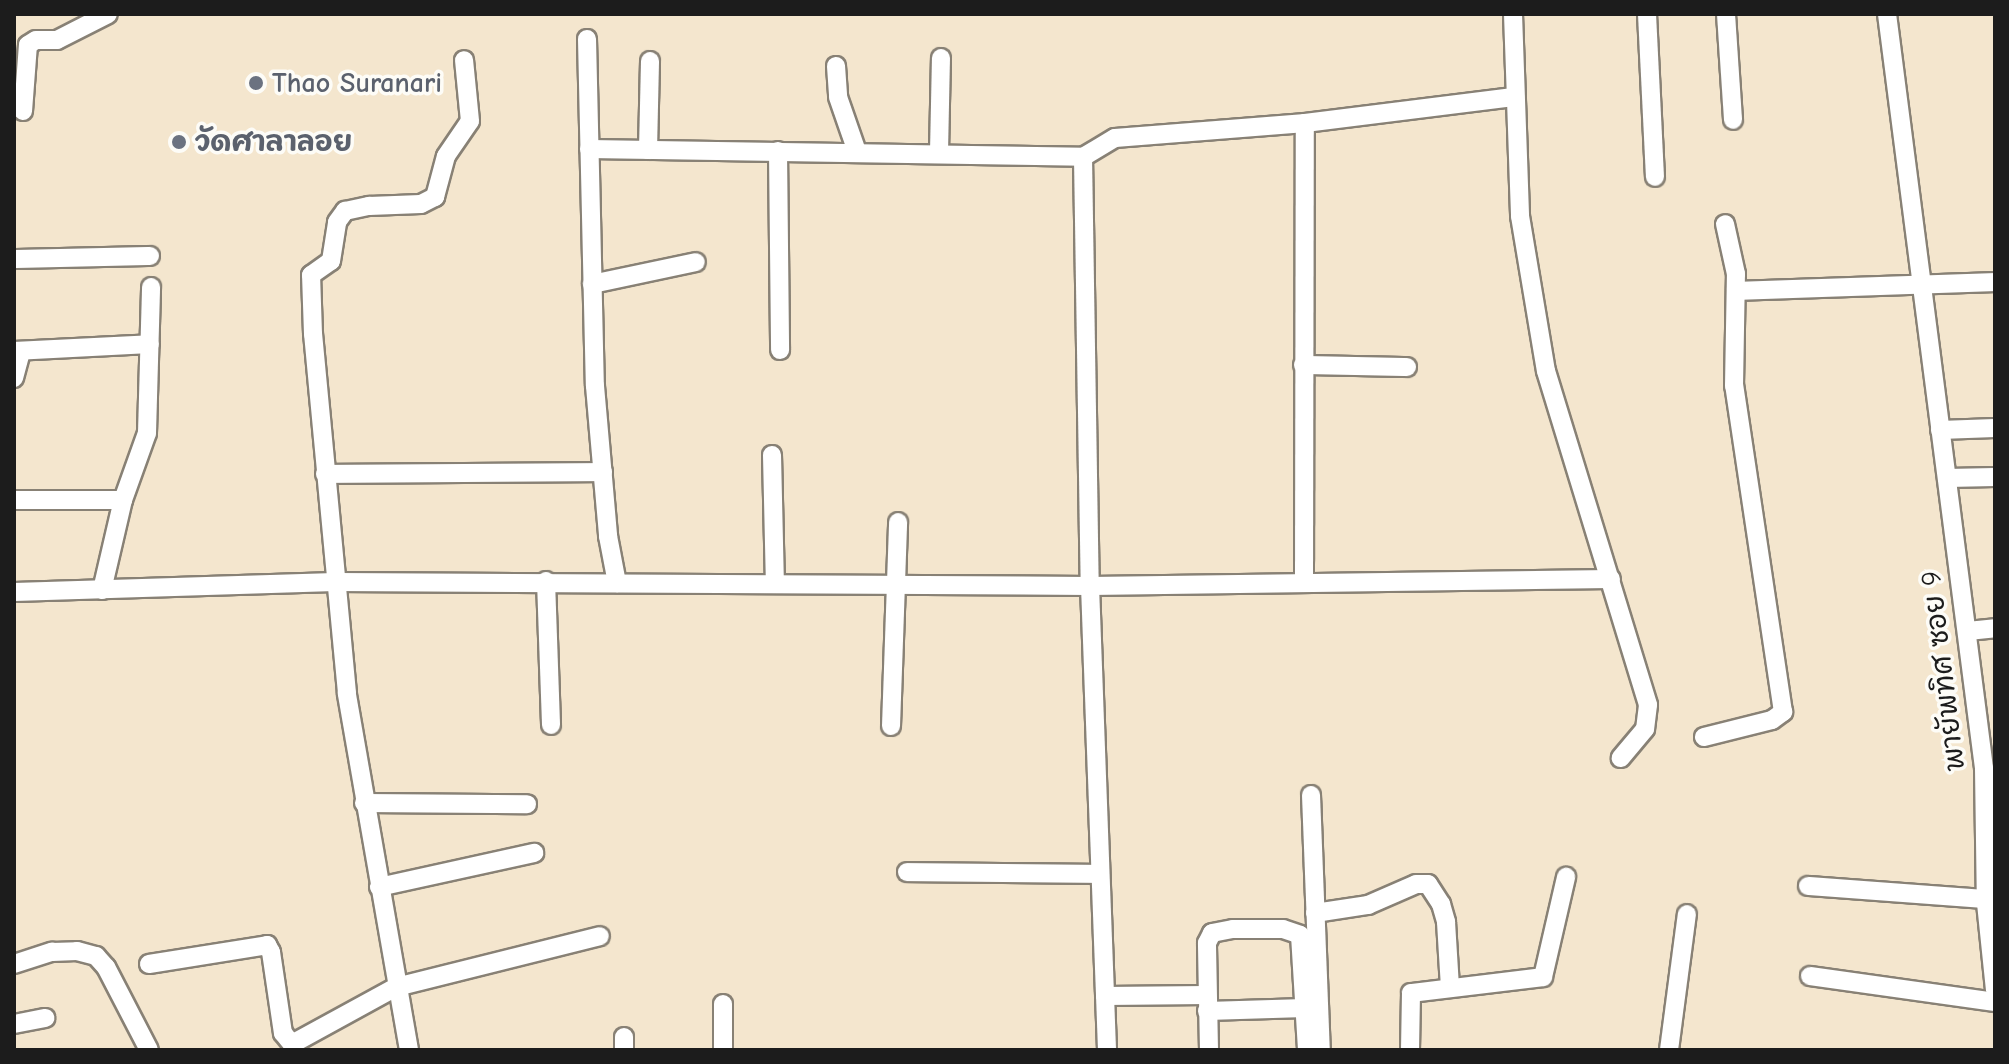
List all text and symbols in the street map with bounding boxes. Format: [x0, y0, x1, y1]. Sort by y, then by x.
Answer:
place label: Thao Suranari [272, 66, 442, 100]
marker: Thao Suranari [247, 74, 265, 92]
place label: วัดศาลาลอย [195, 125, 352, 159]
marker: วัดศาลาลอย [170, 133, 188, 151]
street label: พายัพทิศ ซอย 9 [1914, 569, 1972, 773]

